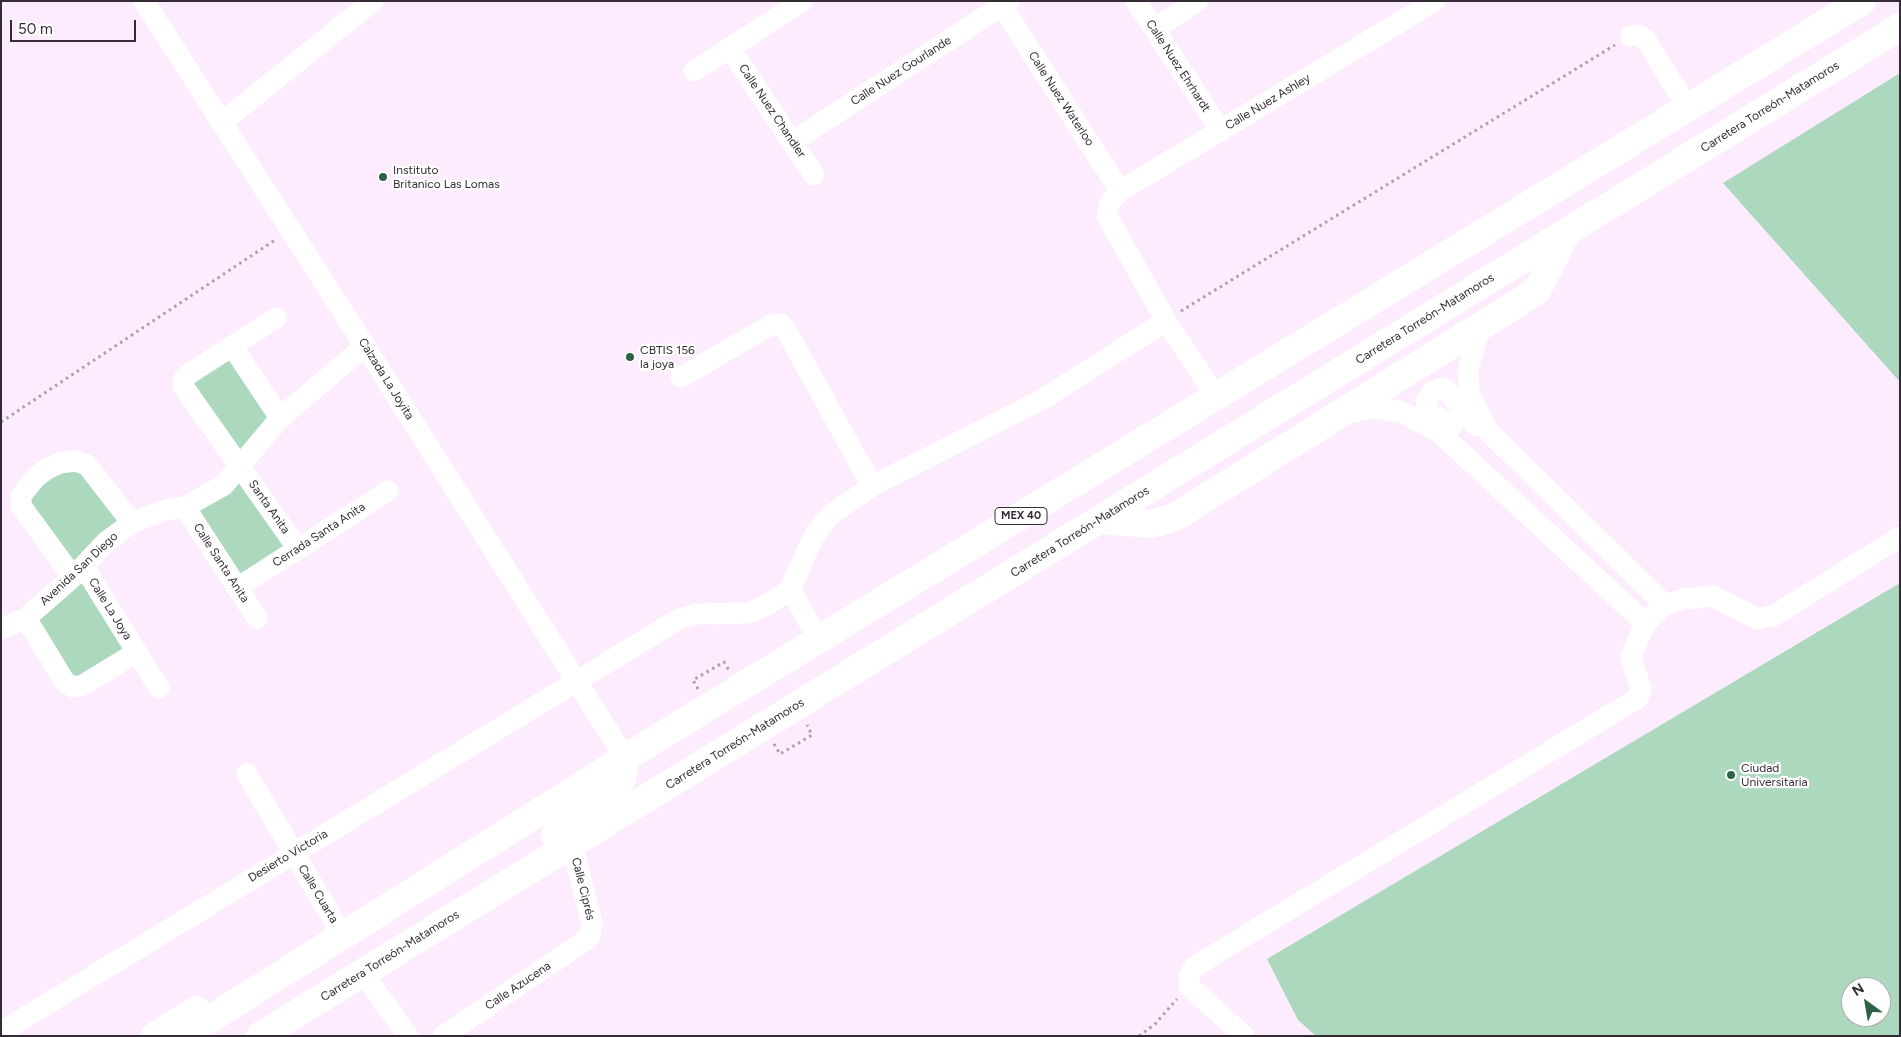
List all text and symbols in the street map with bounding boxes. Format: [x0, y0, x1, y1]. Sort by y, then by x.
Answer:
scale bar [12, 10, 139, 42]
street label: Calle Nuez Ehrhardt [1143, 17, 1213, 115]
text: 50 m [18, 20, 53, 38]
street label: Calle Nuez Gourlande [848, 33, 954, 109]
street label: Calle Nuez Waterloo [1025, 49, 1097, 149]
street label: Carretera Torreón-Matamoros [1698, 58, 1842, 156]
street label: Calle Nuez Chandler [735, 62, 809, 160]
street label: Calle Nuez Ashley [1223, 71, 1313, 133]
place label: Instituto Britanico Las Lomas [393, 163, 500, 191]
marker: Instituto Britanico Las Lomas [377, 171, 389, 183]
street label: Carretera Torreón-Matamoros [1353, 270, 1497, 368]
street label: Calzada La Joyita [355, 336, 417, 422]
place label: CBTIS 156 la joya [640, 343, 695, 371]
marker: CBTIS 156 la joya [624, 351, 636, 363]
street label: Santa Anita [245, 477, 293, 537]
street label: Carretera Torreón-Matamoros [1008, 483, 1152, 581]
street label: Cerrada Santa Anita [270, 500, 368, 570]
road number: MEX 40 [995, 508, 1047, 524]
street label: Calle Santa Anita [190, 521, 252, 605]
street label: Avenida San Diego [37, 529, 121, 609]
street label: Calle La Joya [85, 575, 135, 643]
street label: Carretera Torreón-Matamoros [663, 695, 807, 793]
place label: Ciudad Universitaria [1741, 761, 1808, 789]
marker: Ciudad Universitaria [1725, 769, 1737, 781]
street label: Desierto Victoria [246, 827, 330, 885]
street label: Calle Ciprés [568, 856, 598, 922]
street label: Calle Cuarta [295, 862, 341, 926]
street label: Carretera Torreón-Matamoros [318, 907, 462, 1005]
street label: Calle Azucena [482, 959, 554, 1013]
north arrow [1841, 977, 1891, 1027]
text: N [1849, 980, 1867, 1000]

